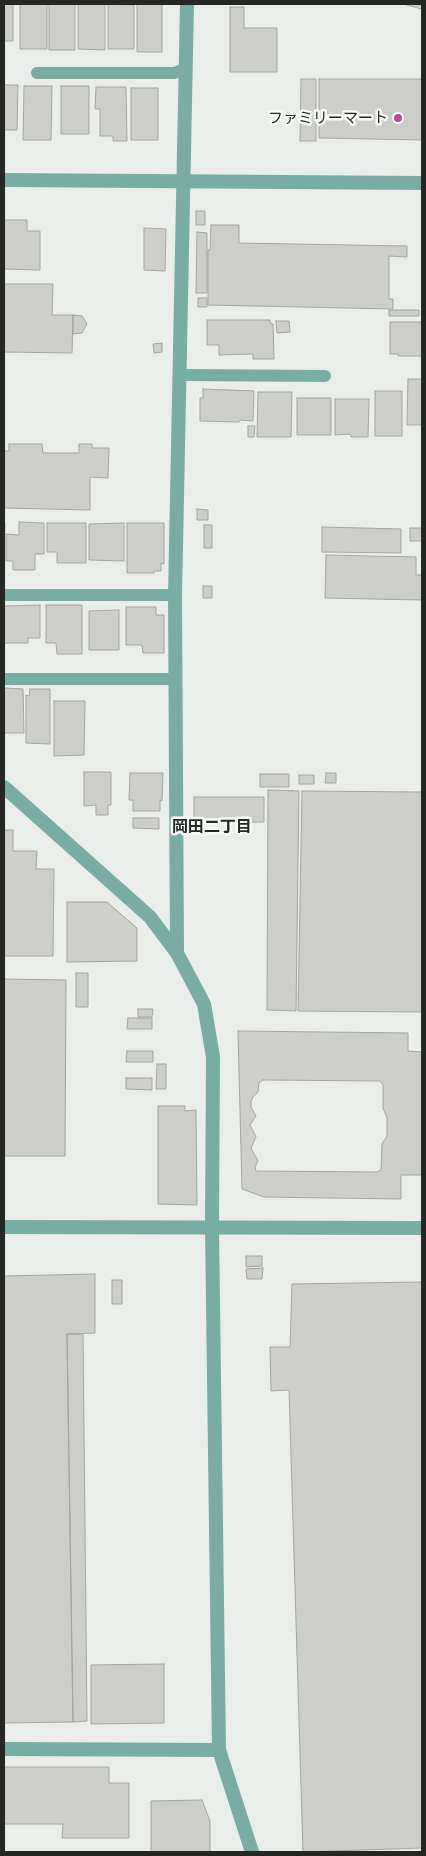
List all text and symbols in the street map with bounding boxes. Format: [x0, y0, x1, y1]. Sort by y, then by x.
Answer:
place label: ファミリーマート [268, 109, 388, 127]
marker: ファミリーマート [392, 112, 404, 124]
district label: 岡田二丁目 [172, 817, 252, 837]

